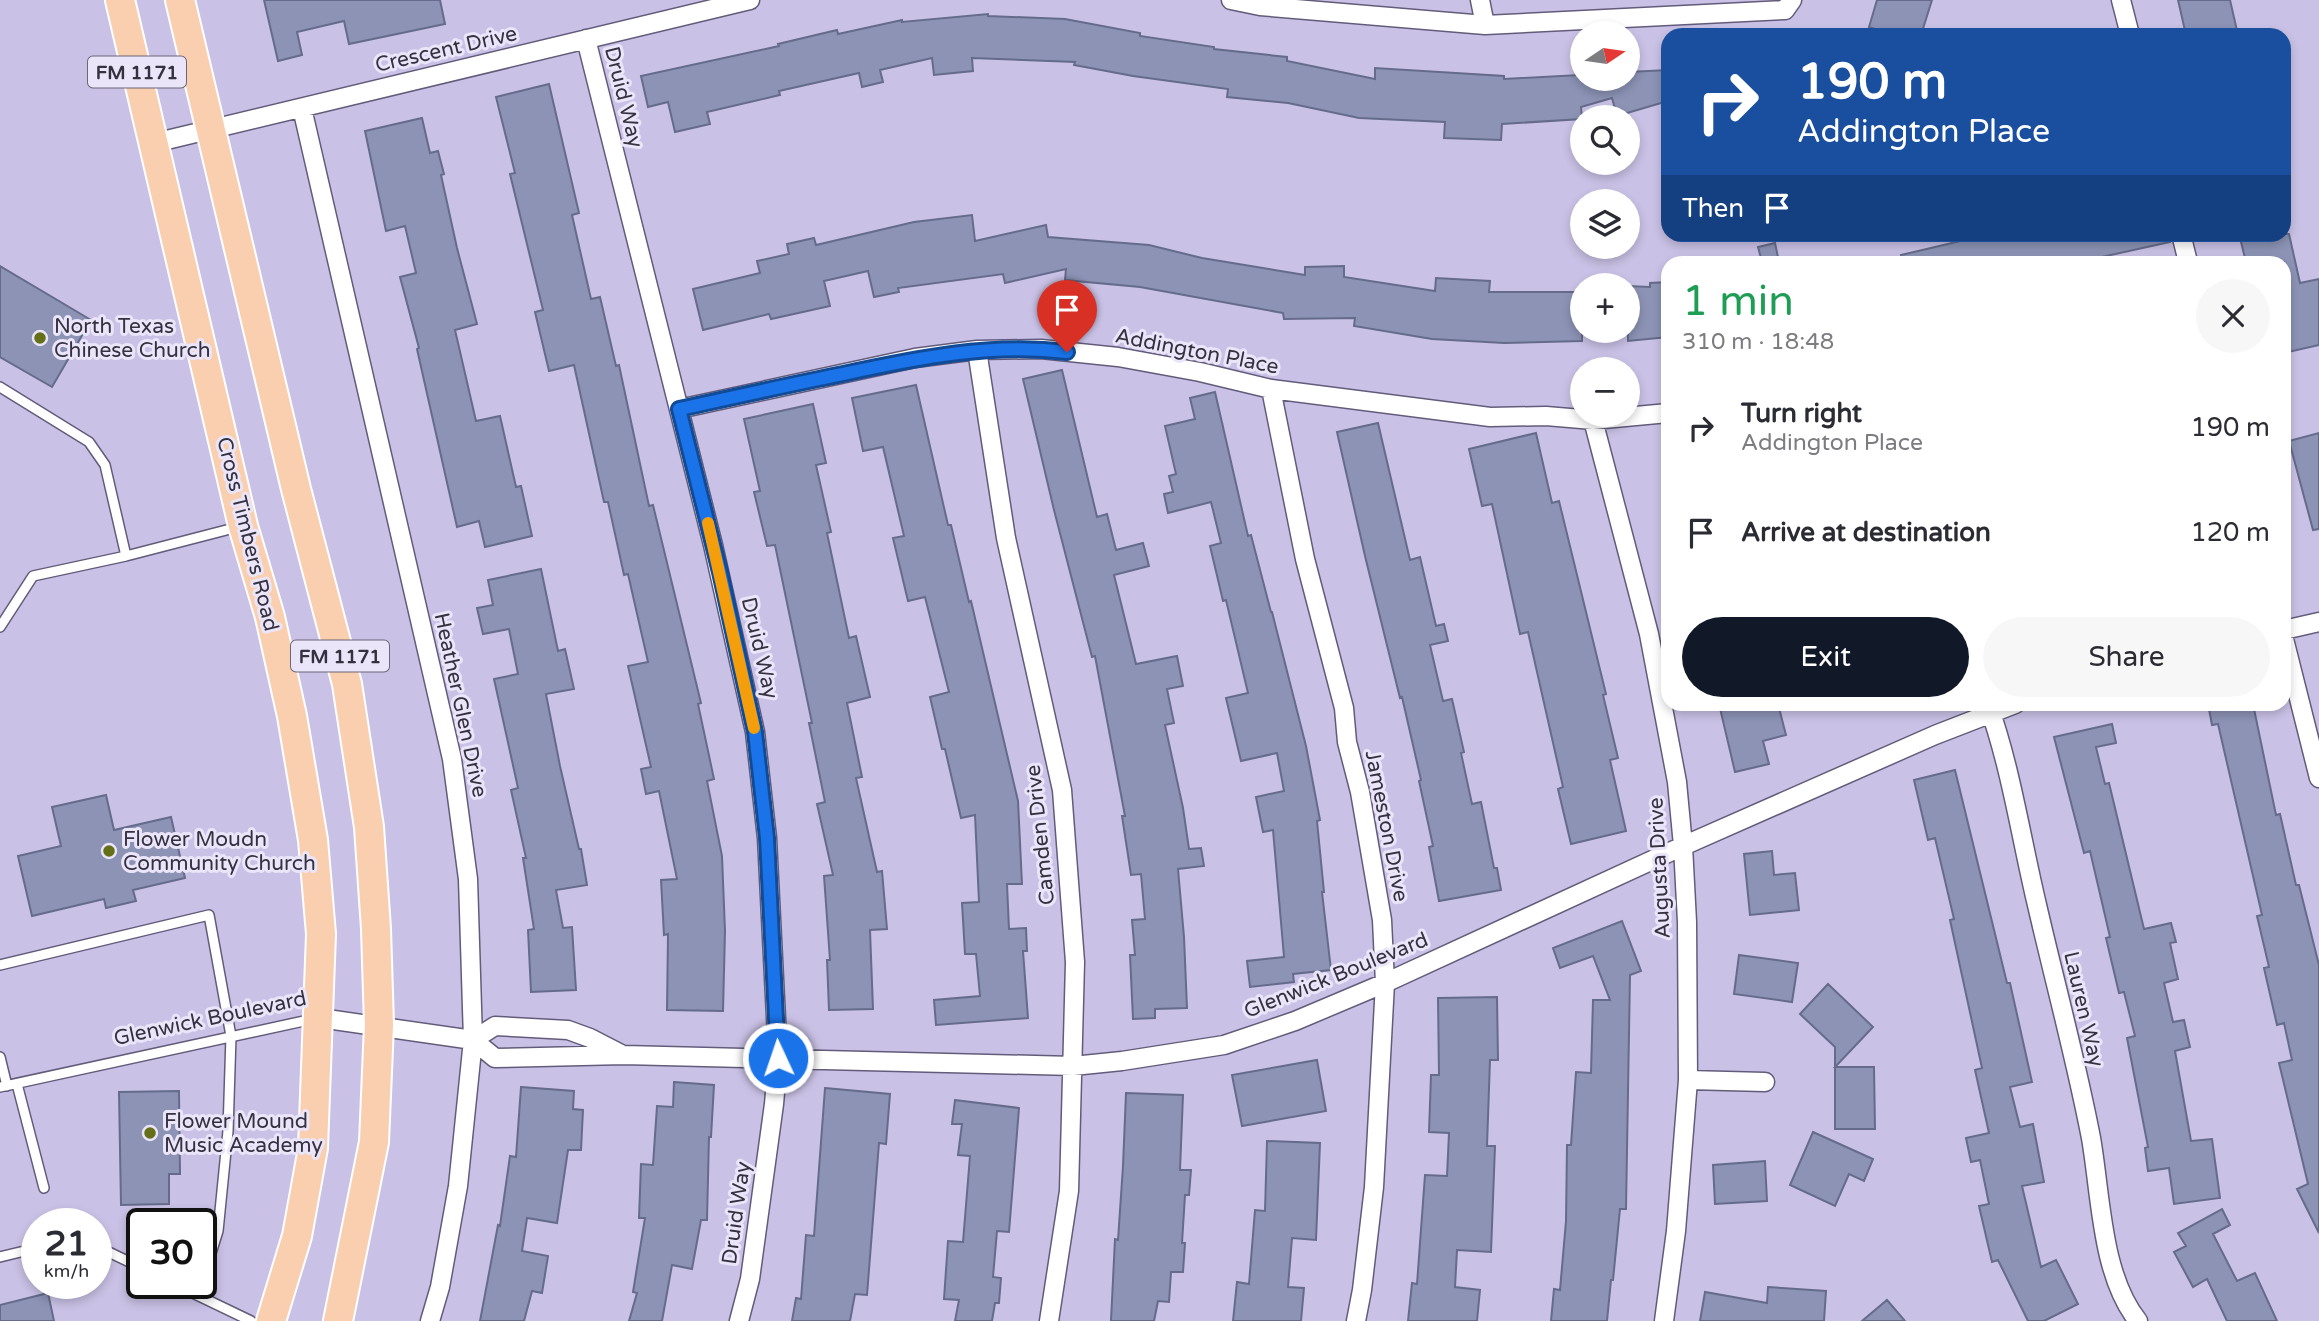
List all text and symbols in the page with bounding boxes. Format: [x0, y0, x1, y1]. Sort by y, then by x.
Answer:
street label: Crescent Drive [373, 21, 520, 78]
north arrow [1570, 21, 1640, 91]
map controls [1570, 21, 1640, 427]
street label: Druid Way [599, 44, 648, 150]
text: 190 m [1797, 53, 1947, 112]
icon: right [1682, 56, 1773, 147]
road number: FM 1171 [88, 57, 186, 88]
button: search [1570, 105, 1640, 175]
text: Addington Place [1797, 113, 2050, 151]
button: layers [1570, 189, 1640, 259]
icon: arrive [1758, 189, 1796, 227]
text: Then [1682, 193, 1744, 224]
button: + [1570, 273, 1640, 343]
text: 1 min [1682, 276, 1794, 327]
button: close [2196, 279, 2270, 353]
pin [1037, 280, 1097, 352]
icon: arrive [1048, 291, 1086, 329]
place label: North Texas Chinese Church [54, 314, 211, 363]
street label: Addington Place [1113, 323, 1281, 380]
text: 310 m · 18:48 [1682, 328, 1834, 356]
marker: North Texas Chinese Church [32, 330, 48, 346]
button: − [1570, 357, 1640, 427]
text: Turn right [1741, 398, 1862, 429]
icon: right [1682, 409, 1720, 447]
text: 190 m [2190, 412, 2270, 443]
text: Addington Place [1741, 429, 1923, 457]
street label: Cross Timbers Road [211, 434, 284, 634]
icon: arrive [1682, 514, 1720, 552]
text: Arrive at destination [1741, 517, 1991, 548]
text: 120 m [2190, 517, 2270, 548]
street label: Druid Way [736, 595, 783, 701]
street label: Heather Glen Drive [429, 610, 492, 800]
button: Exit [1682, 617, 1969, 697]
button: Share [1983, 617, 2270, 697]
road number: FM 1171 [291, 640, 389, 671]
street label: Jameston Drive [1360, 748, 1413, 904]
street label: Camden Drive [1021, 764, 1060, 906]
street label: Augusta Drive [1643, 797, 1676, 939]
place label: Flower Moudn Community Church [123, 827, 316, 876]
marker: Flower Moudn Community Church [101, 843, 117, 859]
street label: Glenwick Boulevard [1240, 927, 1432, 1024]
street label: Lauren Way [2058, 949, 2109, 1069]
street label: Glenwick Boulevard [111, 986, 309, 1051]
position arrow [741, 1021, 815, 1095]
place label: Flower Mound Music Academy [164, 1109, 323, 1158]
marker: Flower Mound Music Academy [142, 1125, 158, 1141]
street label: Druid Way [717, 1160, 756, 1266]
speed limit sign: 30 [126, 1208, 217, 1299]
text: 21 [45, 1223, 88, 1265]
text: km/h [44, 1260, 89, 1282]

